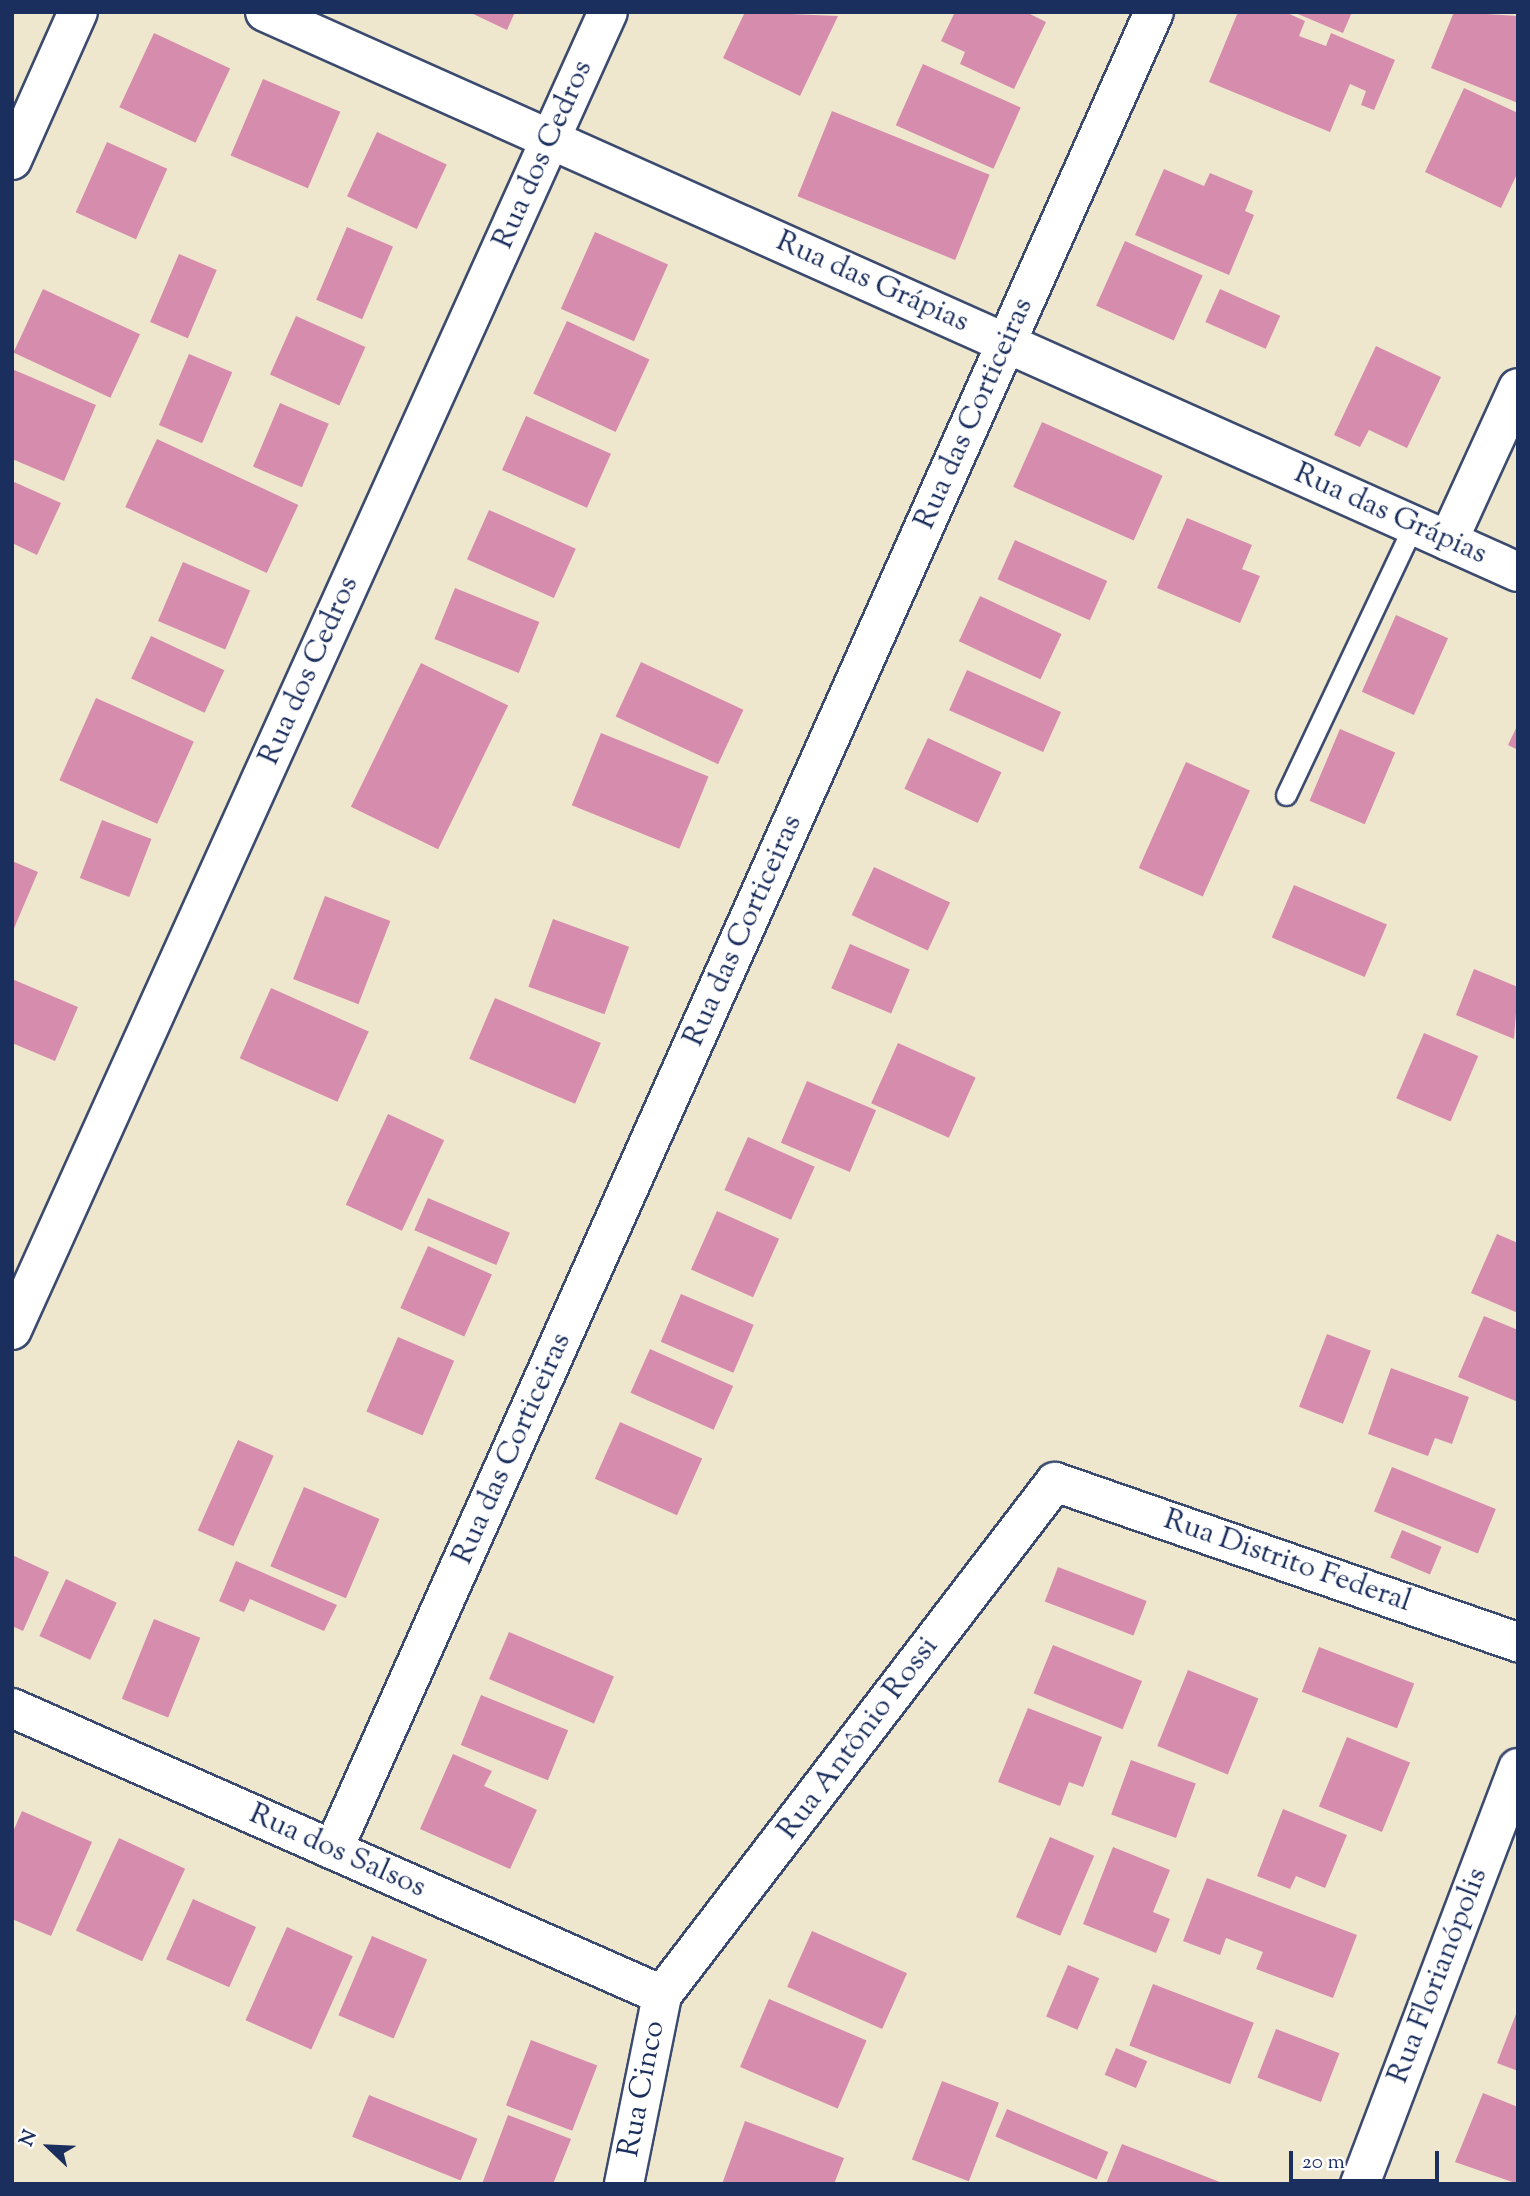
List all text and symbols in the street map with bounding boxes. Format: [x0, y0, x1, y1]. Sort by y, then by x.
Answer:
street label: Rua dos Cedros [486, 55, 602, 255]
street label: Rua das Grápias [770, 224, 974, 342]
street label: Rua das Corticeiras [908, 293, 1042, 535]
street label: Rua das Grápias [1288, 456, 1492, 574]
street label: Rua dos Cedros [252, 571, 368, 771]
street label: Rua das Corticeiras [677, 810, 811, 1052]
street label: Rua das Corticeiras [446, 1328, 580, 1570]
street label: Rua Distrito Federal [1159, 1503, 1415, 1621]
street label: Rua Antônio Rossi [771, 1630, 947, 1848]
street label: Rua dos Salsos [243, 1797, 431, 1907]
street label: Rua Florianópolis [1381, 1863, 1497, 2089]
street label: Rua Cinco [612, 2018, 674, 2160]
north arrow [14, 2112, 84, 2182]
text: N [14, 2126, 45, 2151]
scale bar [1292, 2136, 1442, 2180]
text: 20 m [1302, 2148, 1345, 2178]

